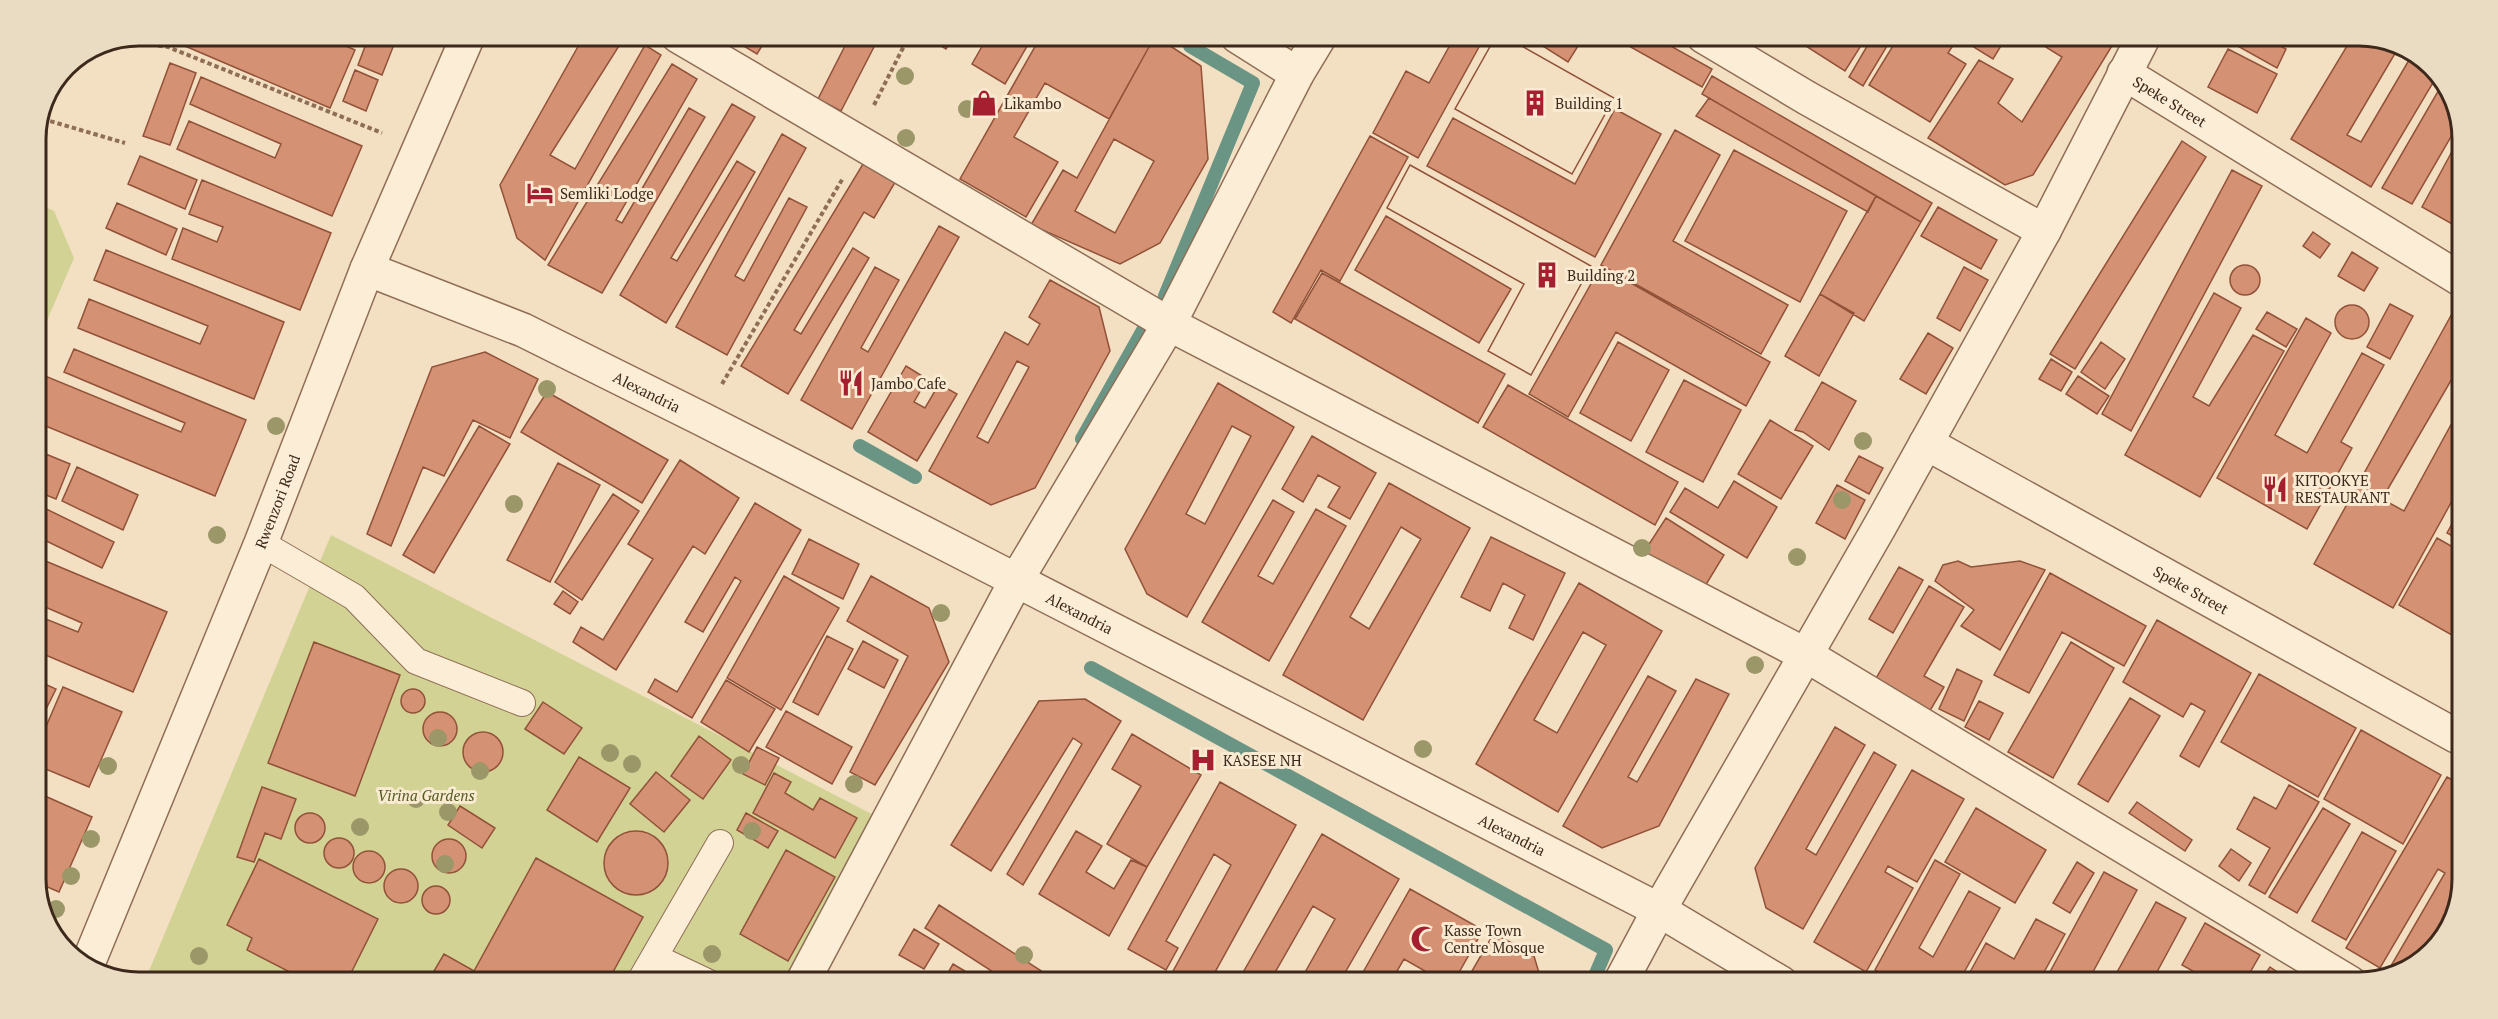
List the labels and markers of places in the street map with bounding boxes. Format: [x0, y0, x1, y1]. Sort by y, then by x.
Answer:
shop icon: Likambo [969, 88, 999, 118]
building icon: Building 1 [1520, 88, 1550, 118]
place label: Likambo [1004, 93, 1061, 113]
place label: Building 1 [1555, 93, 1623, 113]
hotel icon: Semliki Lodge [525, 178, 555, 208]
place label: Semliki Lodge [560, 183, 654, 203]
building icon: Building 2 [1532, 260, 1562, 290]
place label: Building 2 [1567, 265, 1635, 285]
restaurant icon: Jambo Cafe [836, 368, 866, 398]
place label: Jambo Cafe [871, 373, 946, 393]
place label: KITOOKYE RESTAURANT [2295, 470, 2390, 507]
restaurant icon: KITOOKYE RESTAURANT [2260, 474, 2290, 504]
hospital icon: KASESE NH [1188, 745, 1218, 775]
place label: KASESE NH [1223, 750, 1302, 770]
place label: Kasse Town Centre Mosque [1444, 920, 1544, 957]
mosque icon: Kasse Town Centre Mosque [1409, 924, 1439, 954]

